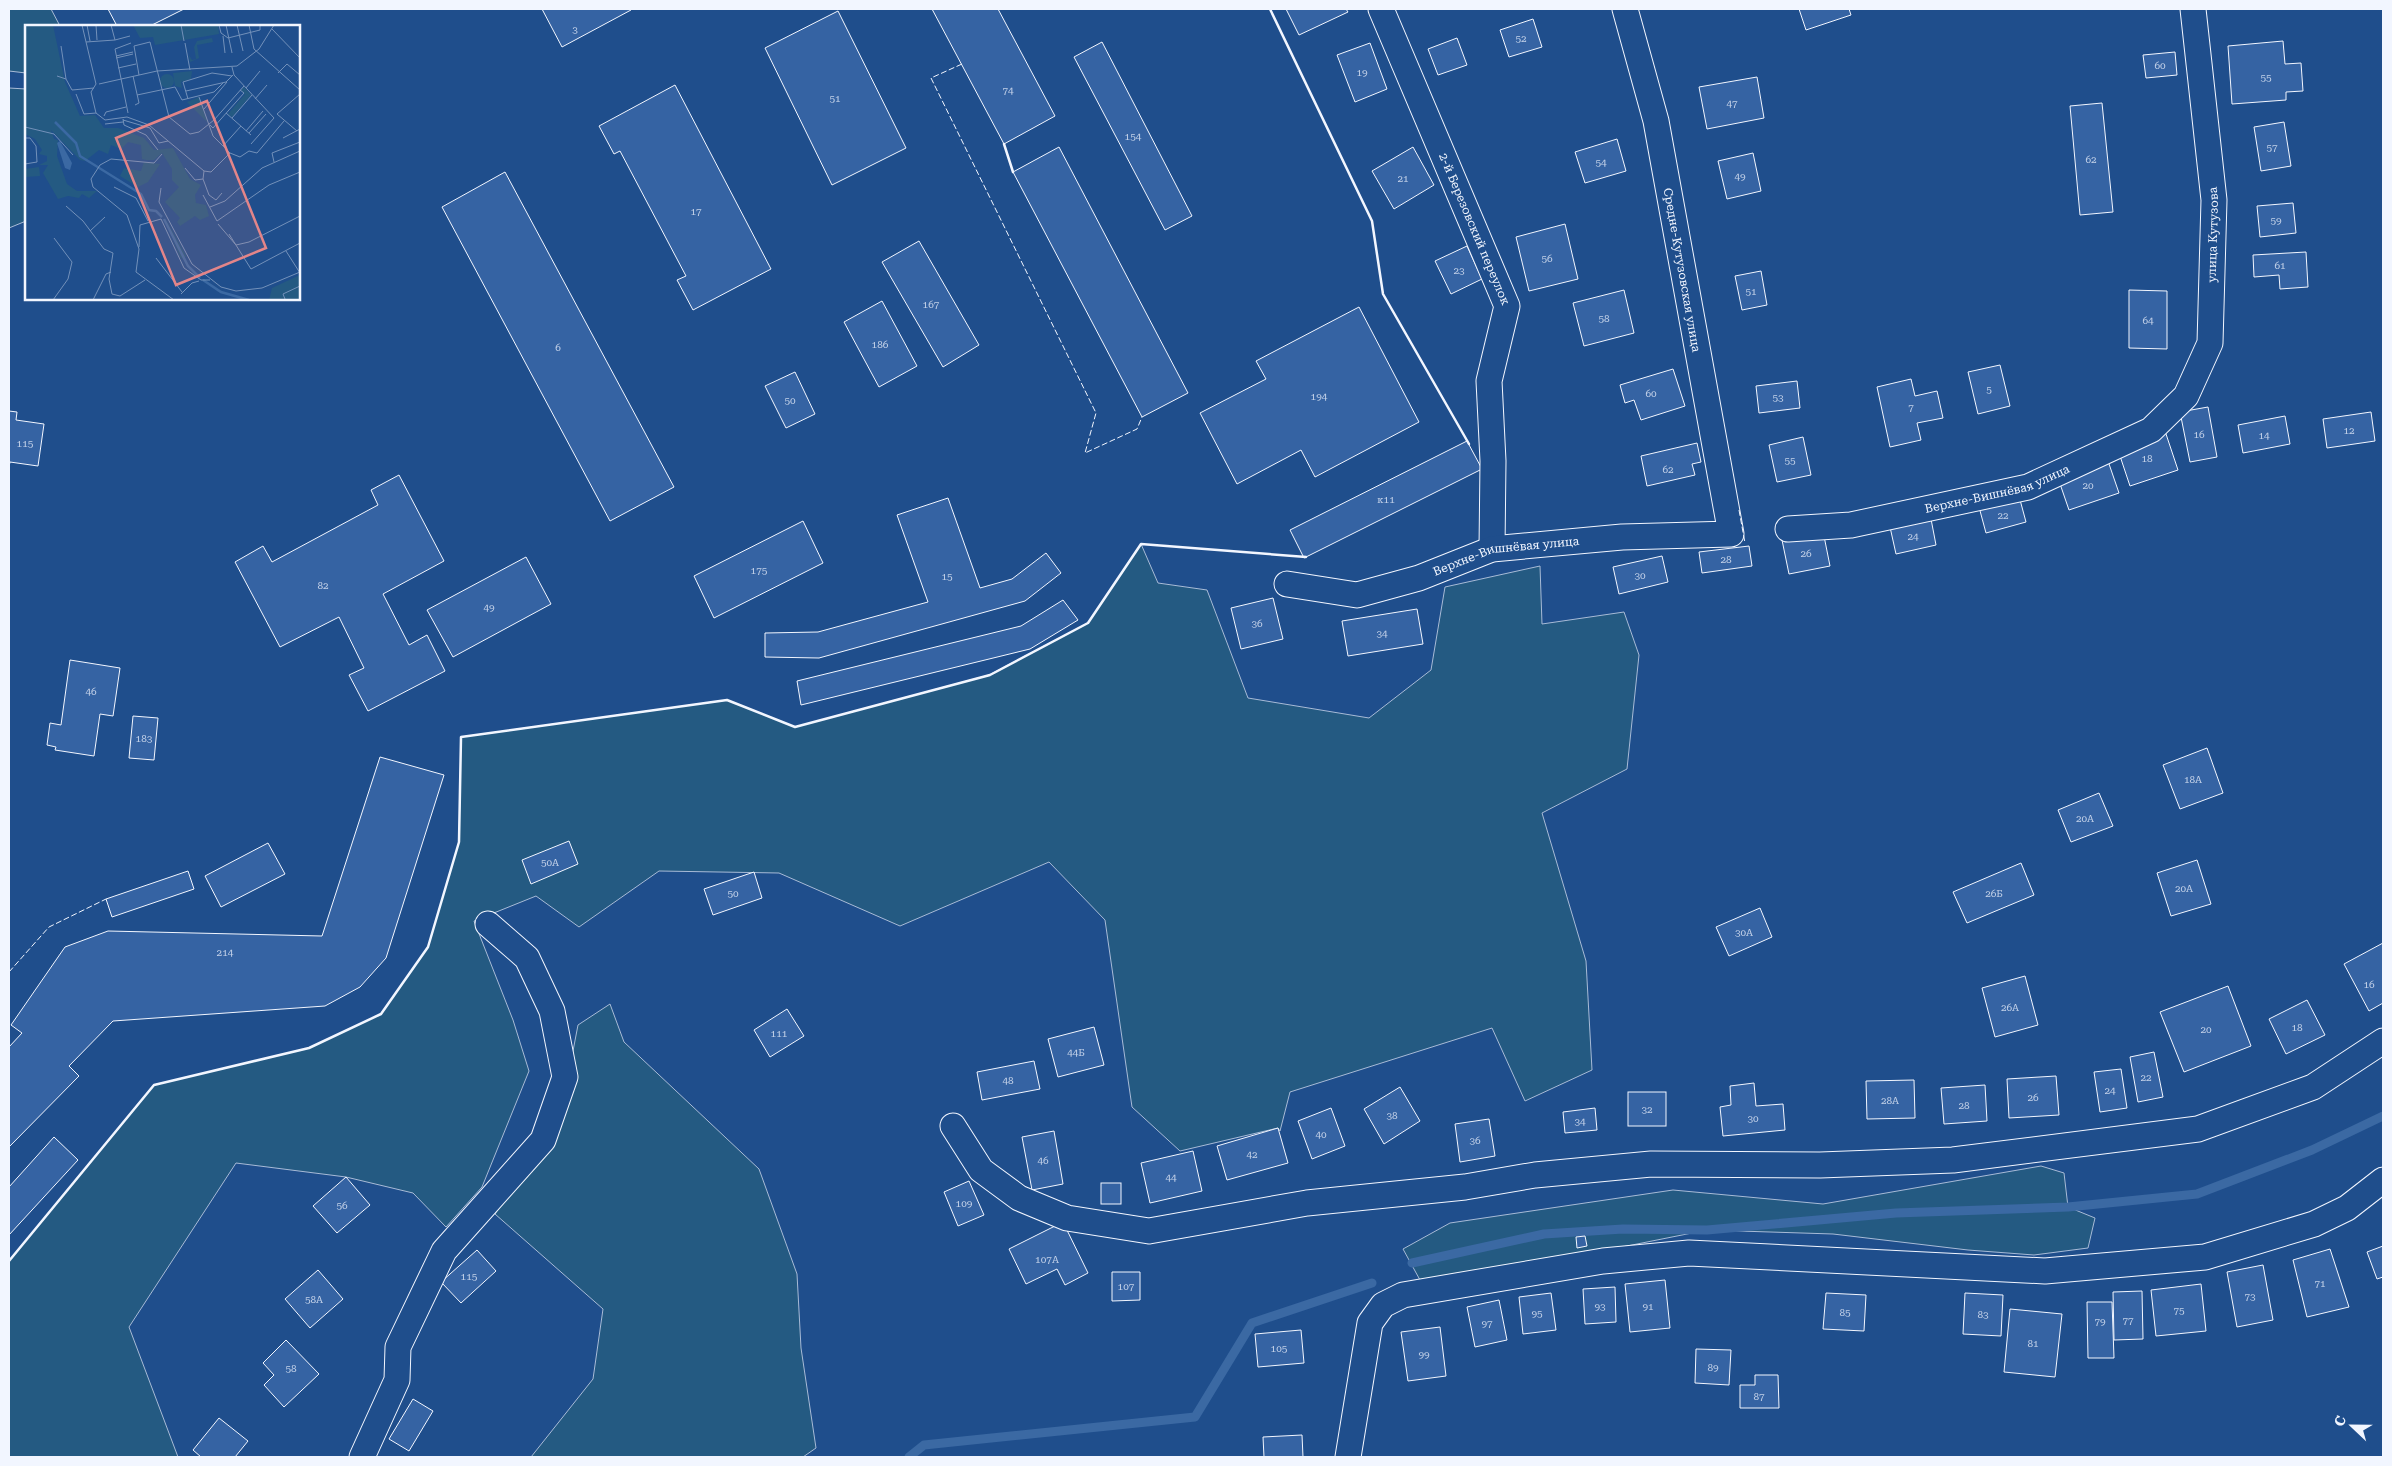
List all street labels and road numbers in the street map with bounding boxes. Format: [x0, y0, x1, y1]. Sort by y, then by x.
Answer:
street label: 2-й Березовский переулок [1436, 151, 1513, 308]
street label: улица Кутузова [2205, 186, 2221, 283]
street label: Средне-Кутузовская улица [1661, 187, 1703, 354]
street label: Верхне-Вишнёвая улица [1924, 462, 2072, 516]
street label: Верхне-Вишнёвая улица [1431, 534, 1580, 579]

